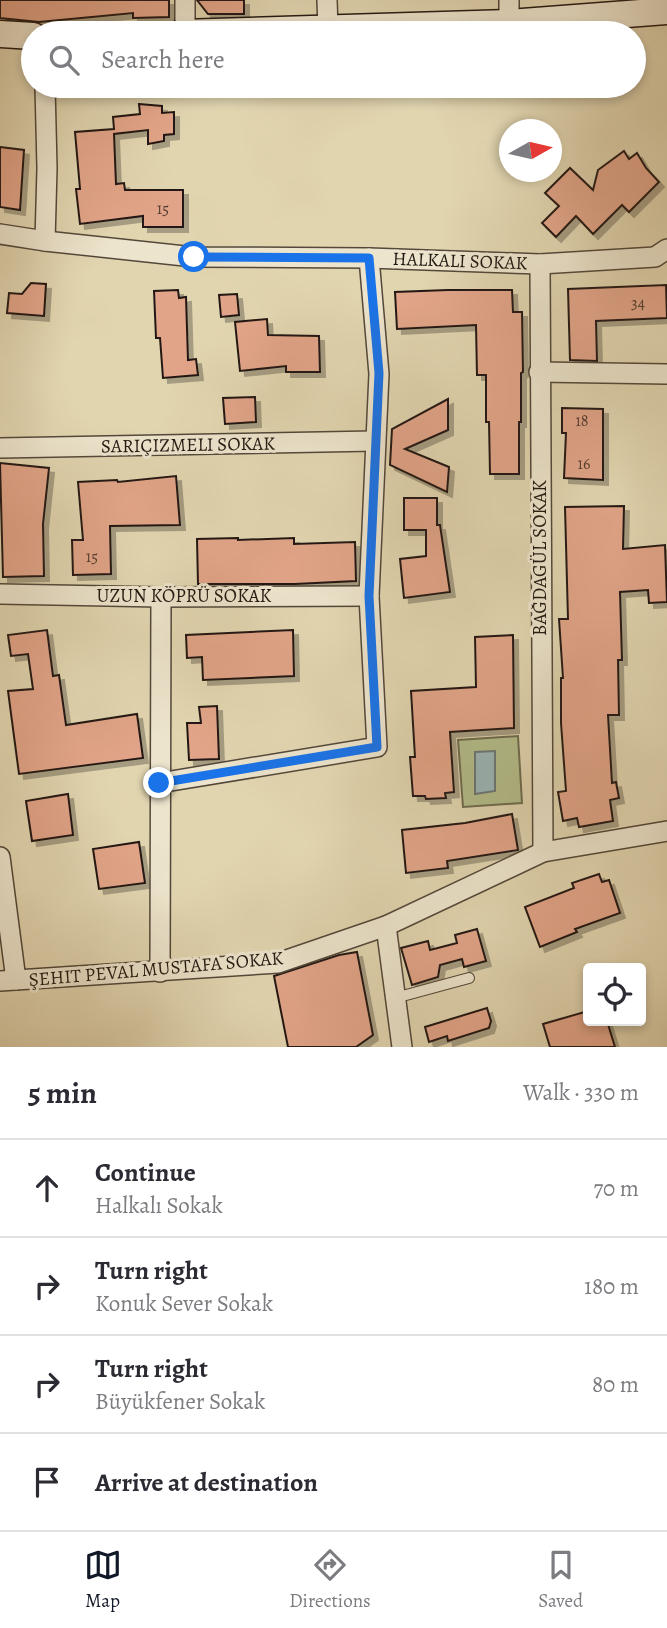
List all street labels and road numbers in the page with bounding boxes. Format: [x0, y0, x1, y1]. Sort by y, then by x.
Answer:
street label: HALKALI SOKAK [392, 246, 528, 276]
street label: SARIÇIZMELI SOKAK [101, 430, 275, 460]
street label: BAĞDAGÜL SOKAK [527, 480, 553, 636]
street label: UZUN KÖPRÜ SOKAK [96, 583, 272, 609]
street label: ŞEHIT PEVAL MUSTAFA SOKAK [28, 945, 284, 993]

